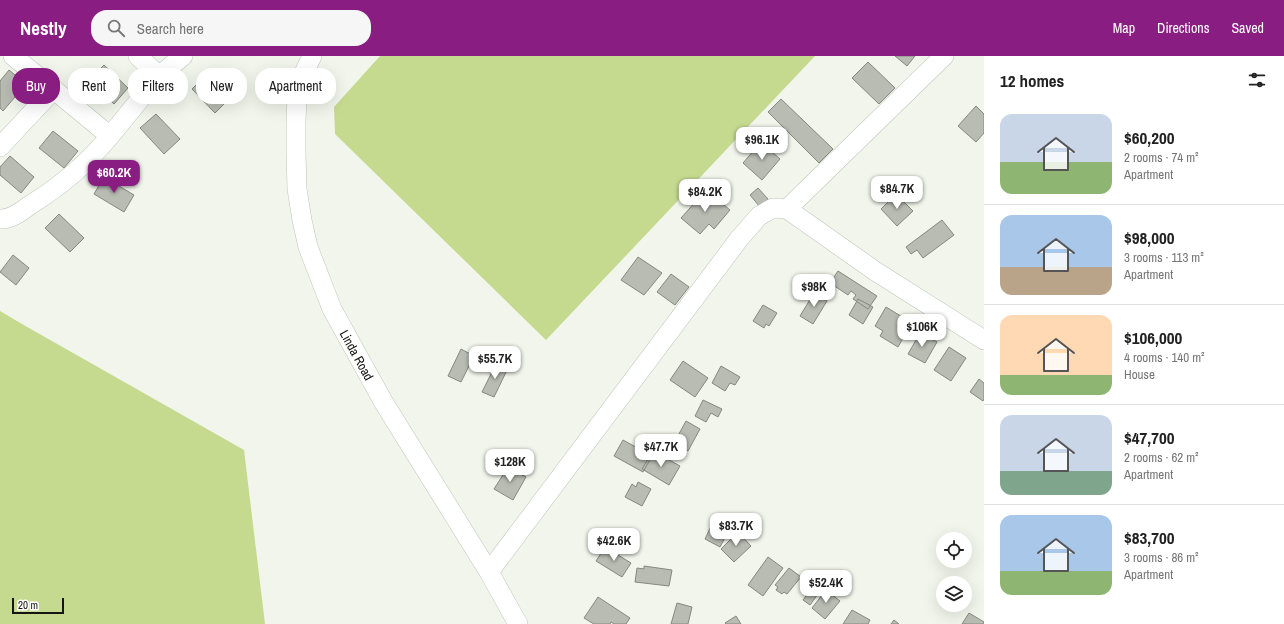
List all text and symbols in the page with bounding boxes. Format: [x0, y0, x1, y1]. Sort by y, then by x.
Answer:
search box [91, 10, 371, 46]
text: Nestly [20, 15, 67, 41]
icon: search [105, 17, 127, 39]
text: Search here [137, 18, 204, 39]
text: Map [1113, 19, 1135, 37]
text: Directions [1157, 19, 1209, 37]
text: Saved [1231, 19, 1264, 37]
chip: Buy [12, 68, 60, 104]
chip: Rent [68, 68, 120, 104]
chip: Filters [128, 68, 188, 104]
chip: New [196, 68, 247, 104]
chip: Apartment [255, 68, 336, 104]
text: 12 homes [1000, 69, 1064, 92]
icon: filters [1246, 69, 1268, 91]
text: $60,200 [1124, 126, 1174, 149]
pin: $96.1K [729, 127, 795, 161]
icon: home [1032, 130, 1080, 178]
text: $96.1K [745, 131, 779, 148]
text: 2 rooms · 74 m² [1124, 149, 1199, 166]
pin: $60.2K [81, 160, 147, 194]
text: $60.2K [97, 164, 131, 181]
text: Apartment [1124, 166, 1173, 183]
pin: $84.7K [864, 176, 930, 210]
pin: $84.2K [672, 179, 738, 213]
text: $84.7K [880, 180, 914, 197]
text: $84.2K [688, 183, 722, 200]
text: $98,000 [1124, 226, 1174, 249]
icon: home [1032, 231, 1080, 279]
text: 3 rooms · 113 m² [1124, 249, 1204, 266]
text: Apartment [1124, 266, 1173, 283]
pin: $98K [790, 274, 838, 308]
text: $98K [801, 278, 827, 295]
pin: $106K [894, 314, 950, 348]
text: $106K [906, 318, 938, 335]
text: $106,000 [1124, 326, 1182, 349]
street label: Linda Road [336, 327, 377, 384]
icon: home [1032, 331, 1080, 379]
pin: $55.7K [462, 346, 528, 380]
text: 4 rooms · 140 m² [1124, 349, 1205, 366]
text: $55.7K [478, 350, 512, 367]
text: House [1124, 366, 1155, 383]
text: $47,700 [1124, 426, 1174, 449]
icon: home [1032, 431, 1080, 479]
pin: $47.7K [628, 434, 694, 468]
text: $47.7K [644, 438, 678, 455]
pin: $128K [482, 449, 538, 483]
text: 2 rooms · 62 m² [1124, 449, 1199, 466]
text: $128K [494, 453, 526, 470]
text: Apartment [1124, 466, 1173, 483]
pin: $83.7K [703, 513, 769, 547]
text: $83.7K [719, 517, 753, 534]
text: $83,700 [1124, 526, 1174, 549]
pin: $42.6K [581, 528, 647, 562]
icon: home [1032, 531, 1080, 579]
text: $42.6K [597, 532, 631, 549]
map controls [936, 532, 972, 612]
button: locate [936, 532, 972, 568]
text: 3 rooms · 86 m² [1124, 549, 1199, 566]
text: Apartment [1124, 566, 1173, 583]
pin: $52.4K [793, 570, 859, 604]
text: $52.4K [809, 574, 843, 591]
button: layers [936, 576, 972, 612]
scale bar [12, 596, 64, 615]
text: 20 m [18, 598, 38, 612]

